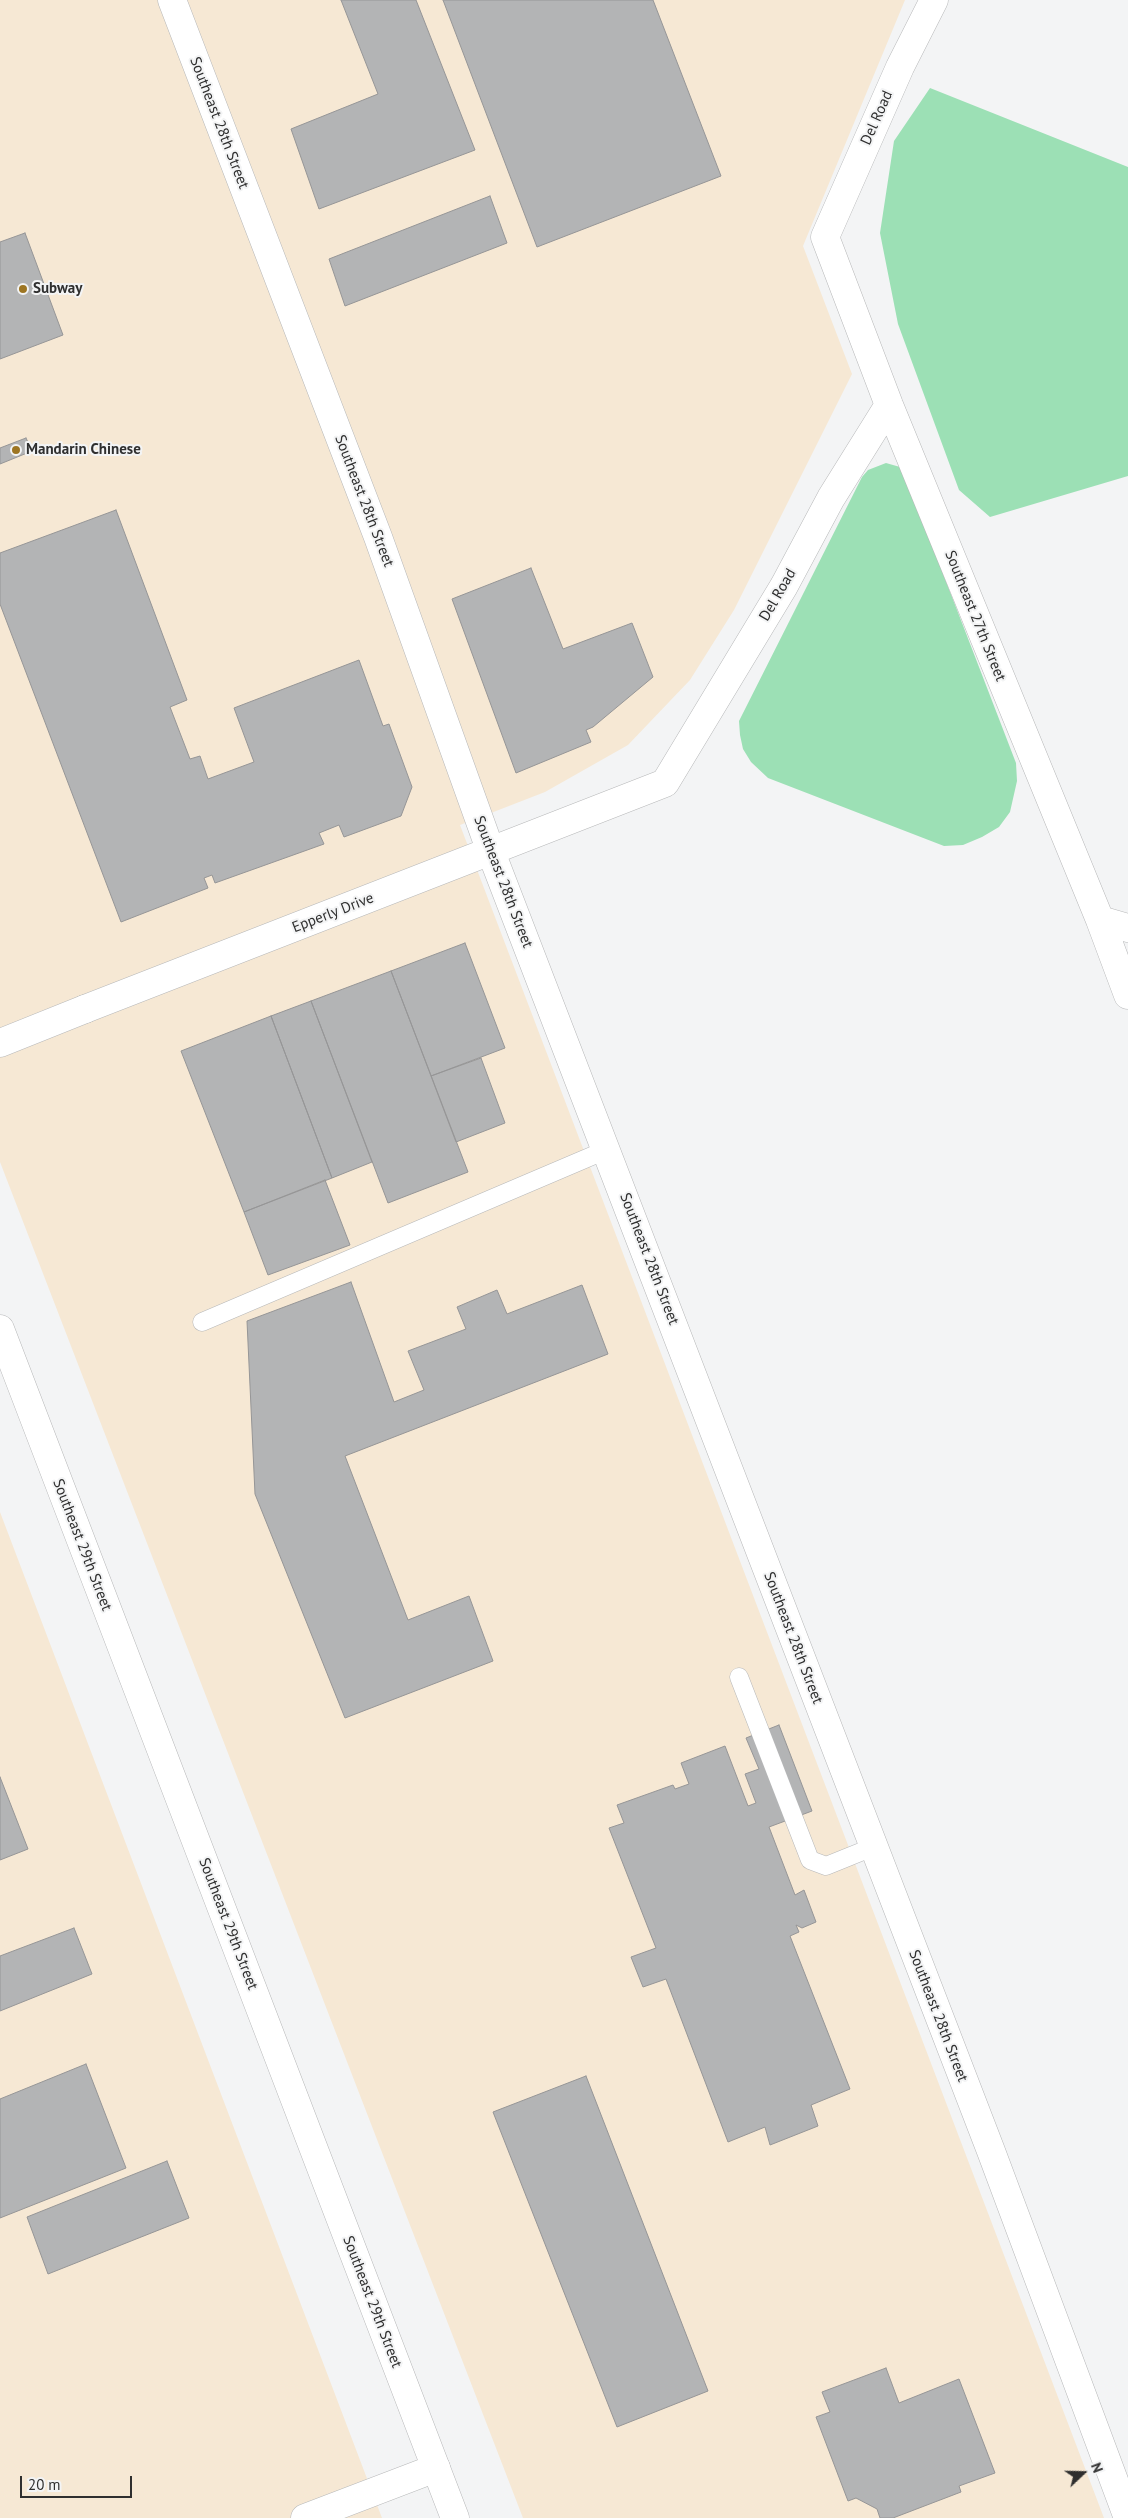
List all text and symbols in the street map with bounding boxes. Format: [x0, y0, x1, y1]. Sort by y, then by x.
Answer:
street label: Southeast 28th Street [186, 55, 252, 191]
street label: Del Road [857, 88, 897, 148]
place label: Subway [33, 280, 82, 298]
marker: Subway [17, 283, 29, 295]
street label: Southeast 28th Street [331, 433, 397, 569]
place label: Mandarin Chinese [26, 441, 141, 459]
marker: Mandarin Chinese [10, 444, 22, 456]
street label: Southeast 27th Street [941, 548, 1009, 684]
street label: Del Road [756, 566, 800, 624]
street label: Southeast 28th Street [470, 814, 536, 950]
street label: Epperly Drive [290, 889, 376, 937]
street label: Southeast 28th Street [616, 1191, 682, 1327]
street label: Southeast 29th Street [49, 1477, 115, 1613]
street label: Southeast 28th Street [760, 1570, 826, 1706]
street label: Southeast 29th Street [195, 1856, 261, 1992]
street label: Southeast 28th Street [905, 1948, 971, 2084]
street label: Southeast 29th Street [339, 2234, 405, 2370]
north arrow [1058, 2448, 1108, 2498]
text: N [1087, 2460, 1107, 2475]
scale bar [22, 2466, 135, 2498]
text: 20 m [28, 2475, 61, 2494]

